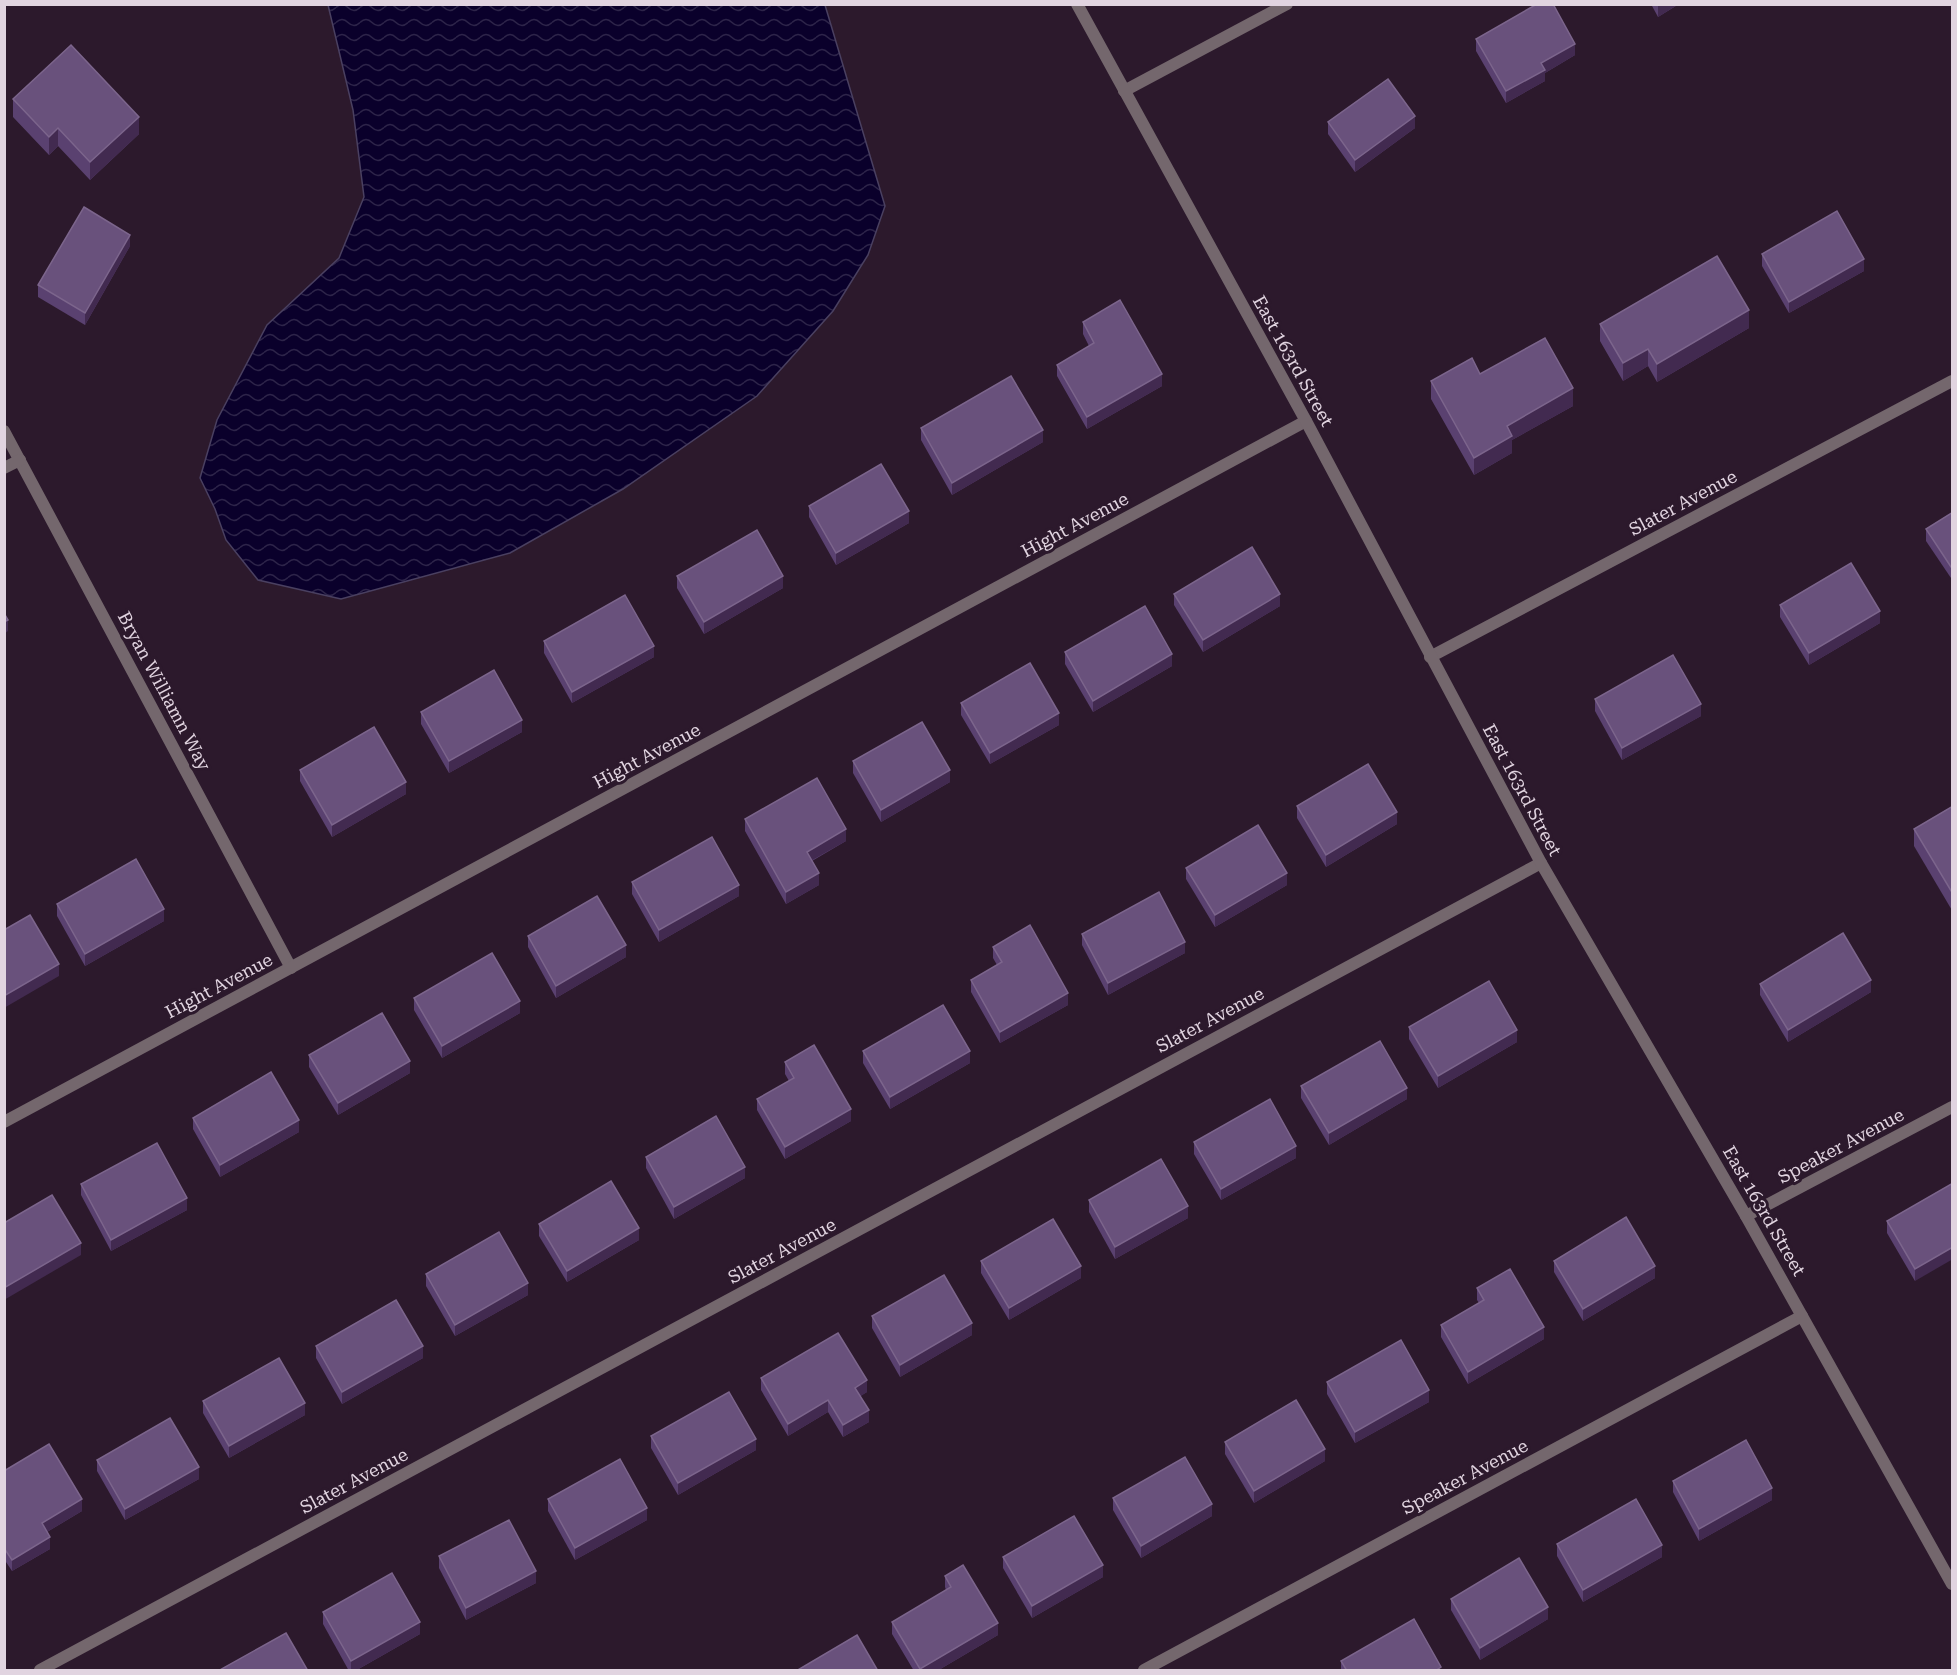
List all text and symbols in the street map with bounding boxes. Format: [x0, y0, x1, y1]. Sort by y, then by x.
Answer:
street label: East 163rd Street [1249, 292, 1338, 430]
street label: Slater Avenue [1625, 465, 1740, 540]
street label: Hight Avenue [1018, 487, 1132, 562]
street label: Bryan Williamn Way [114, 608, 215, 774]
street label: Hight Avenue [590, 718, 704, 793]
street label: East 163rd Street [1479, 720, 1566, 860]
street label: Hight Avenue [162, 948, 276, 1023]
street label: Slater Avenue [1152, 982, 1267, 1057]
street label: Speaker Avenue [1774, 1103, 1907, 1188]
street label: East 163rd Street [1719, 1142, 1810, 1280]
street label: Slater Avenue [724, 1213, 839, 1288]
street label: Speaker Avenue [1398, 1434, 1531, 1519]
street label: Slater Avenue [296, 1443, 411, 1518]

